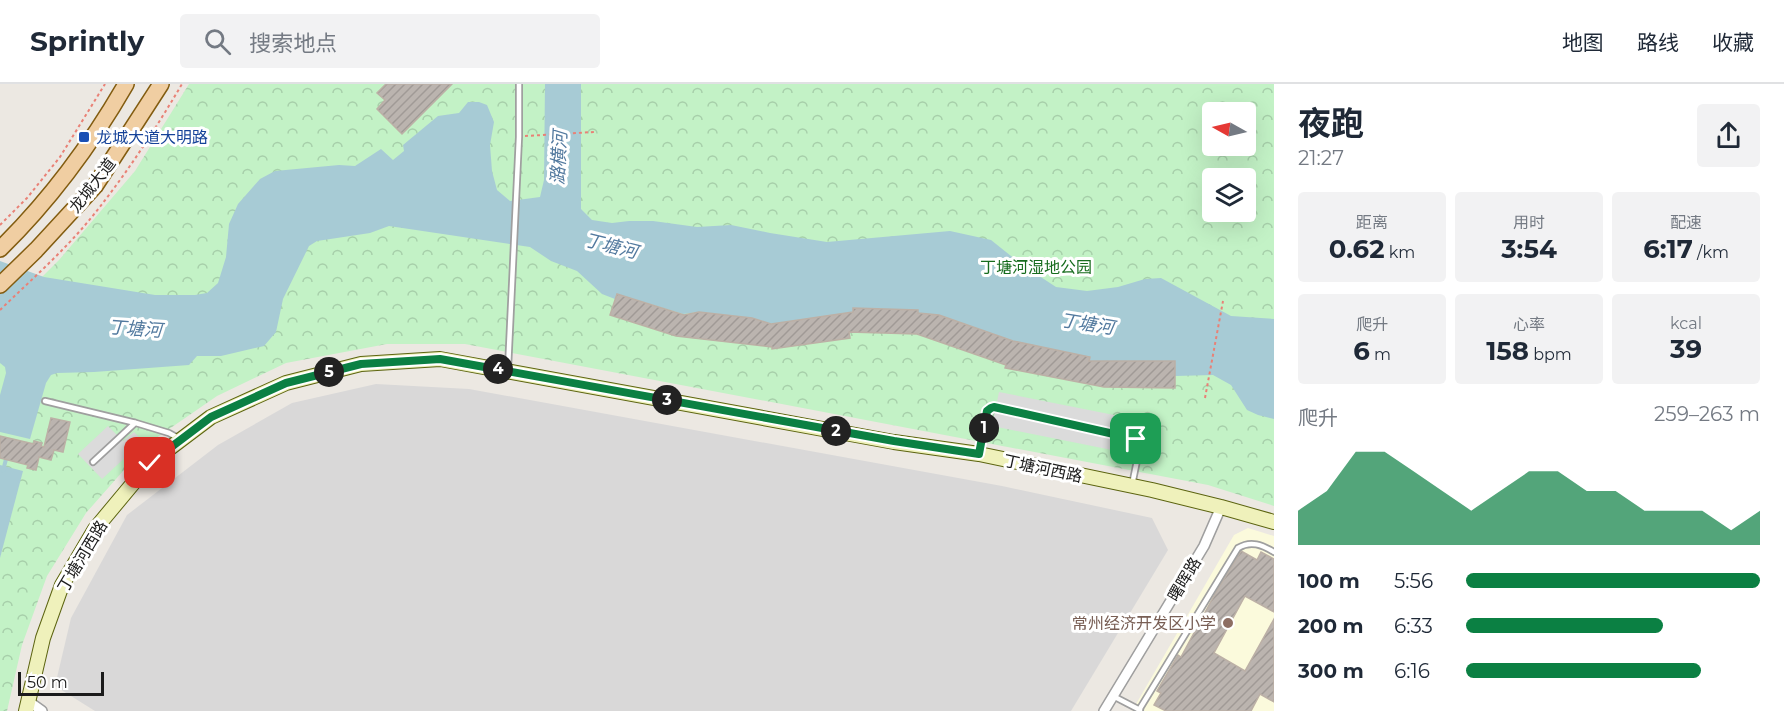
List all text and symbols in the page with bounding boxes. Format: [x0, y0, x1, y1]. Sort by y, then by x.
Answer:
search box [180, 14, 600, 68]
text: Sprintly [30, 24, 144, 58]
icon: search [201, 25, 234, 58]
text: 搜索地点 [249, 30, 337, 57]
text: 地图 [1562, 30, 1604, 55]
text: 路线 [1637, 30, 1679, 55]
text: 收藏 [1712, 30, 1754, 55]
north arrow [1202, 102, 1256, 156]
map controls [1202, 102, 1256, 222]
text: 夜跑 [1298, 103, 1364, 143]
button: share [1697, 104, 1760, 167]
water label: 潞横河 [547, 127, 572, 186]
place label: 龙城大道大明路 [96, 128, 208, 147]
marker: 龙城大道大明路 [77, 130, 91, 144]
text: 21:27 [1298, 146, 1344, 170]
street label: 龙城大道 [65, 154, 120, 216]
button: layers [1202, 168, 1256, 222]
text: 距离 [1356, 213, 1388, 232]
text: 用时 [1513, 213, 1545, 232]
text: 配速 [1670, 213, 1702, 232]
water label: 丁塘河 [582, 229, 643, 264]
text: 0.62 [1329, 233, 1385, 265]
text: 3:54 [1501, 233, 1557, 265]
text: 6:17 [1643, 233, 1693, 265]
text: km [1385, 243, 1415, 262]
text: /km [1693, 243, 1729, 262]
park label: 丁塘河湿地公园 [980, 258, 1092, 277]
water label: 丁塘河 [1059, 309, 1118, 340]
text: kcal [1670, 314, 1702, 333]
text: 爬升 [1356, 315, 1388, 334]
text: 心率 [1513, 315, 1545, 334]
water label: 丁塘河 [107, 316, 166, 342]
text: 39 [1670, 333, 1702, 365]
text: 6 [1353, 335, 1370, 367]
text: 158 [1486, 335, 1529, 367]
text: m [1370, 345, 1391, 364]
text: bpm [1529, 345, 1572, 364]
pin: 4 [483, 354, 513, 384]
pin: 5 [314, 357, 344, 387]
text: 4 [492, 359, 504, 378]
text: 5 [324, 362, 334, 381]
pin: 3 [652, 385, 682, 415]
text: 3 [662, 390, 672, 409]
text: 259–263 m [1654, 402, 1760, 426]
text: 爬升 [1298, 406, 1338, 430]
pin: 1 [969, 413, 999, 443]
pin [1110, 413, 1161, 464]
pin: 2 [821, 416, 851, 446]
text: 1 [981, 418, 987, 437]
text: 2 [831, 421, 841, 440]
icon: arrive [1119, 422, 1152, 455]
pin [124, 437, 175, 488]
icon: check [133, 446, 166, 479]
street label: 丁塘河西路 [1002, 451, 1084, 486]
street label: 丁塘河西路 [54, 517, 111, 595]
street label: 曙晖路 [1164, 554, 1205, 605]
text: 100 m [1298, 569, 1360, 593]
text: 5:56 [1394, 569, 1433, 593]
place label: 常州经济开发区小学 [1072, 614, 1216, 633]
text: 200 m [1298, 614, 1364, 638]
text: 6:33 [1394, 614, 1433, 638]
marker: 常州经济开发区小学 [1221, 616, 1235, 630]
text: 300 m [1298, 659, 1364, 683]
text: 6:16 [1394, 659, 1430, 683]
scale bar [18, 669, 104, 696]
text: 50 m [27, 673, 68, 692]

